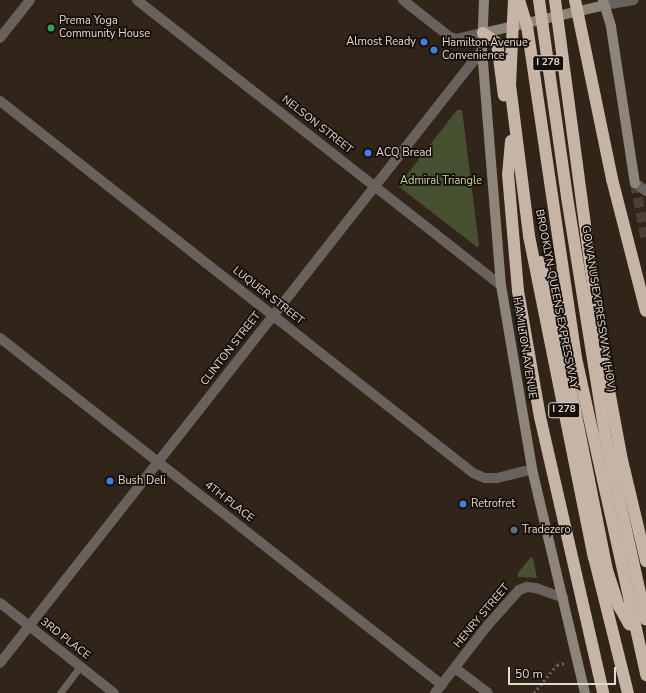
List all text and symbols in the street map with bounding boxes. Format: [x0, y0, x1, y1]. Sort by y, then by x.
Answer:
place label: Prema Yoga Community House [59, 15, 150, 41]
marker: Prema Yoga Community House [46, 23, 56, 33]
place label: Almost Ready [346, 35, 416, 49]
marker: Almost Ready [419, 37, 429, 47]
place label: Hamilton Avenue Convenience [442, 37, 528, 63]
marker: Hamilton Avenue Convenience [429, 45, 439, 55]
road number: I 278 [532, 55, 564, 71]
street label: NELSON STREET [279, 93, 355, 157]
place label: ACQ Bread [376, 146, 432, 160]
marker: ACQ Bread [363, 148, 373, 158]
park label: Admiral Triangle [400, 174, 482, 188]
street label: BROOKLYN-QUEENS EXPRESSWAY [532, 208, 580, 390]
street label: GOWANUS EXPRESSWAY (HOV) [578, 225, 618, 393]
street label: LUQUER STREET [230, 264, 306, 328]
street label: HAMILTON AVENUE [509, 296, 539, 400]
street label: CLINTON STREET [198, 310, 264, 388]
road number: I 278 [548, 402, 580, 418]
place label: Bush Deli [118, 474, 166, 488]
marker: Bush Deli [105, 476, 115, 486]
street label: 4TH PLACE [202, 479, 256, 525]
place label: Retrofret [471, 497, 515, 511]
marker: Retrofret [458, 499, 468, 509]
place label: Tradezero [522, 523, 571, 537]
marker: Tradezero [509, 525, 519, 535]
street label: HENRY STREET [451, 581, 513, 651]
street label: 3RD PLACE [38, 616, 92, 662]
scale bar [510, 659, 618, 685]
text: 50 m [515, 666, 543, 682]

